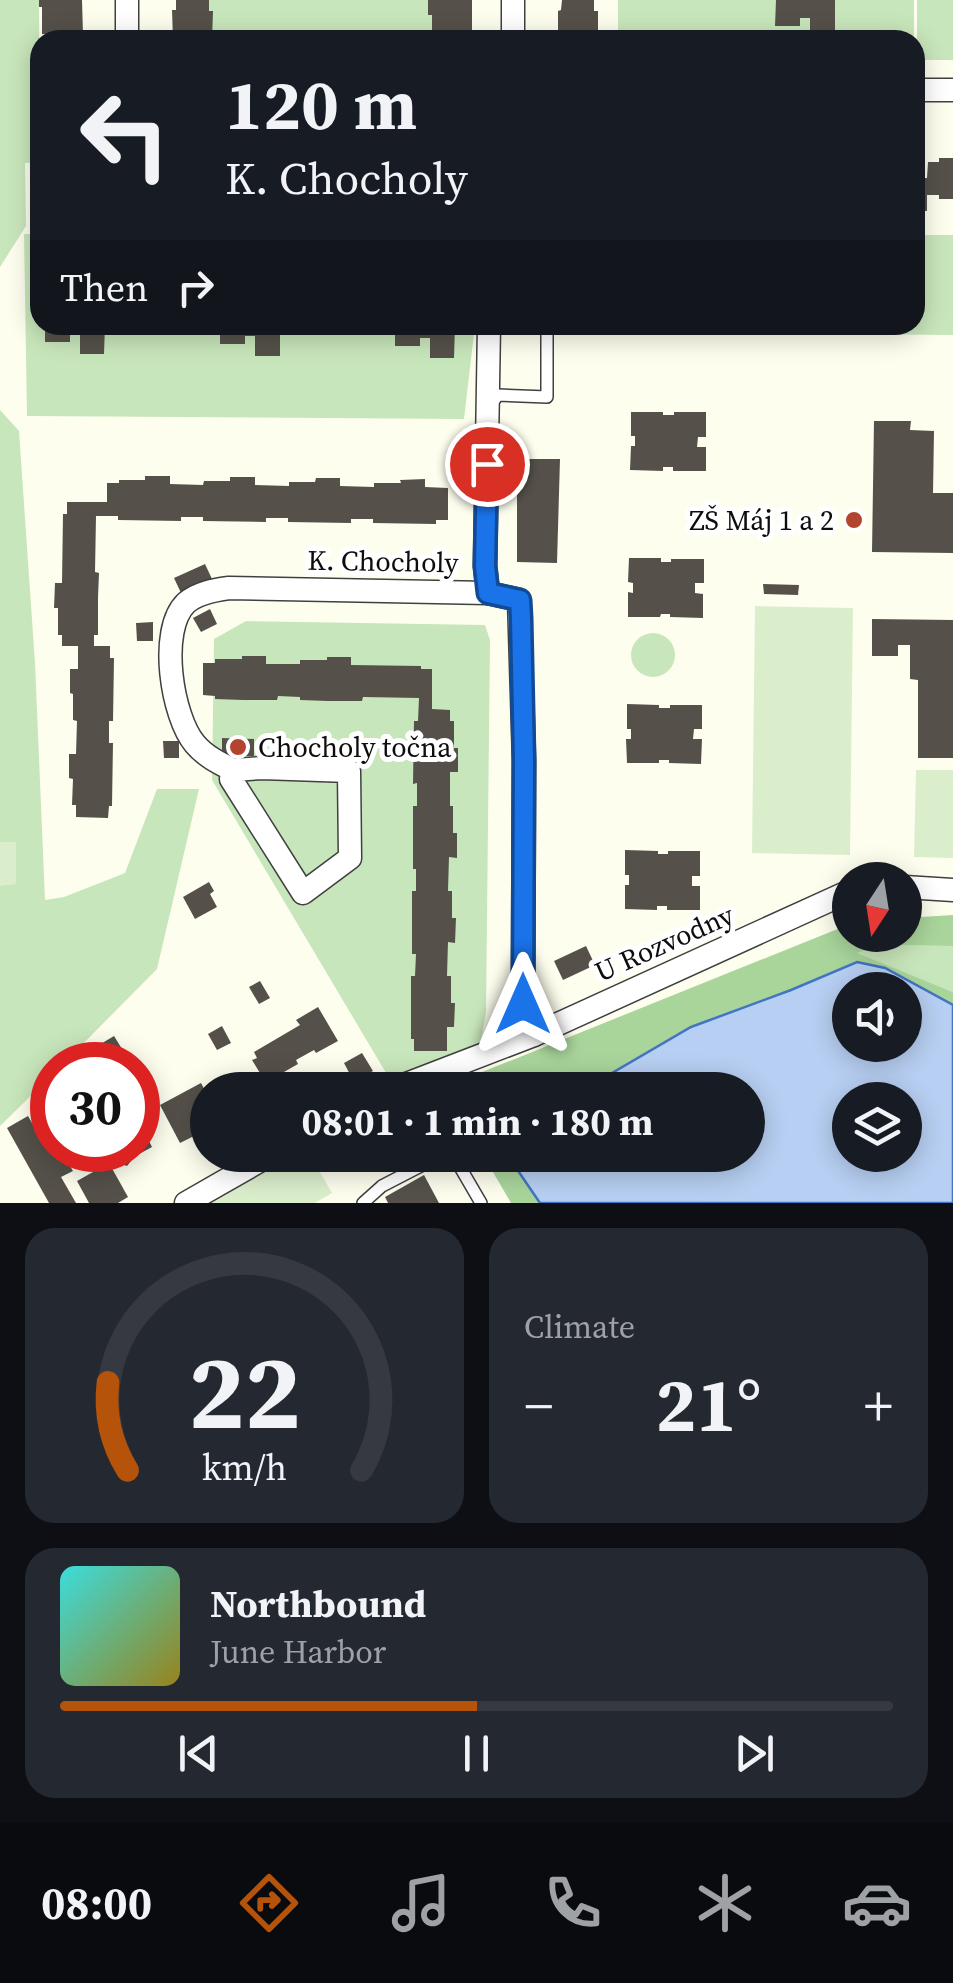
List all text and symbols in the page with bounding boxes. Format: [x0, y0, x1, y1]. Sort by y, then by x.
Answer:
text: 120 m [225, 56, 417, 152]
icon: left [60, 70, 190, 200]
text: K. Chocholy [225, 147, 468, 209]
icon: right [168, 260, 223, 315]
text: Then [60, 262, 148, 314]
pin [445, 422, 530, 507]
icon: arrive [460, 437, 515, 492]
place label: ZŠ Máj 1 a 2 [689, 501, 834, 539]
marker: ZŠ Máj 1 a 2 [843, 509, 865, 531]
street label: K. Chocholy [307, 541, 460, 581]
place label: Chocholy točna [258, 728, 452, 766]
marker: Chocholy točna [227, 736, 249, 758]
north arrow [832, 862, 922, 952]
map controls [832, 862, 922, 1172]
street label: U Rozvodny [589, 895, 740, 991]
position arrow [471, 952, 575, 1056]
button: sound [832, 972, 922, 1062]
speed limit sign: 30 [30, 1042, 160, 1172]
button: layers [832, 1082, 922, 1172]
text: 08:01 · 1 min · 180 m [301, 1096, 654, 1148]
text: Climate [524, 1305, 635, 1349]
text: 22 [188, 1320, 301, 1463]
text: 21° [656, 1353, 761, 1456]
text: − [524, 1368, 553, 1443]
text: + [864, 1368, 893, 1443]
text: km/h [202, 1443, 287, 1492]
text: Northbound [210, 1578, 426, 1630]
text: June Harbor [210, 1630, 386, 1674]
icon: previous [171, 1726, 226, 1781]
icon: pause [449, 1726, 504, 1781]
icon: next [727, 1726, 782, 1781]
icon: directions [234, 1868, 304, 1938]
icon: music [386, 1868, 456, 1938]
icon: phone [538, 1868, 608, 1938]
icon: climate [690, 1868, 760, 1938]
icon: car [842, 1868, 912, 1938]
text: 08:00 [41, 1872, 152, 1934]

